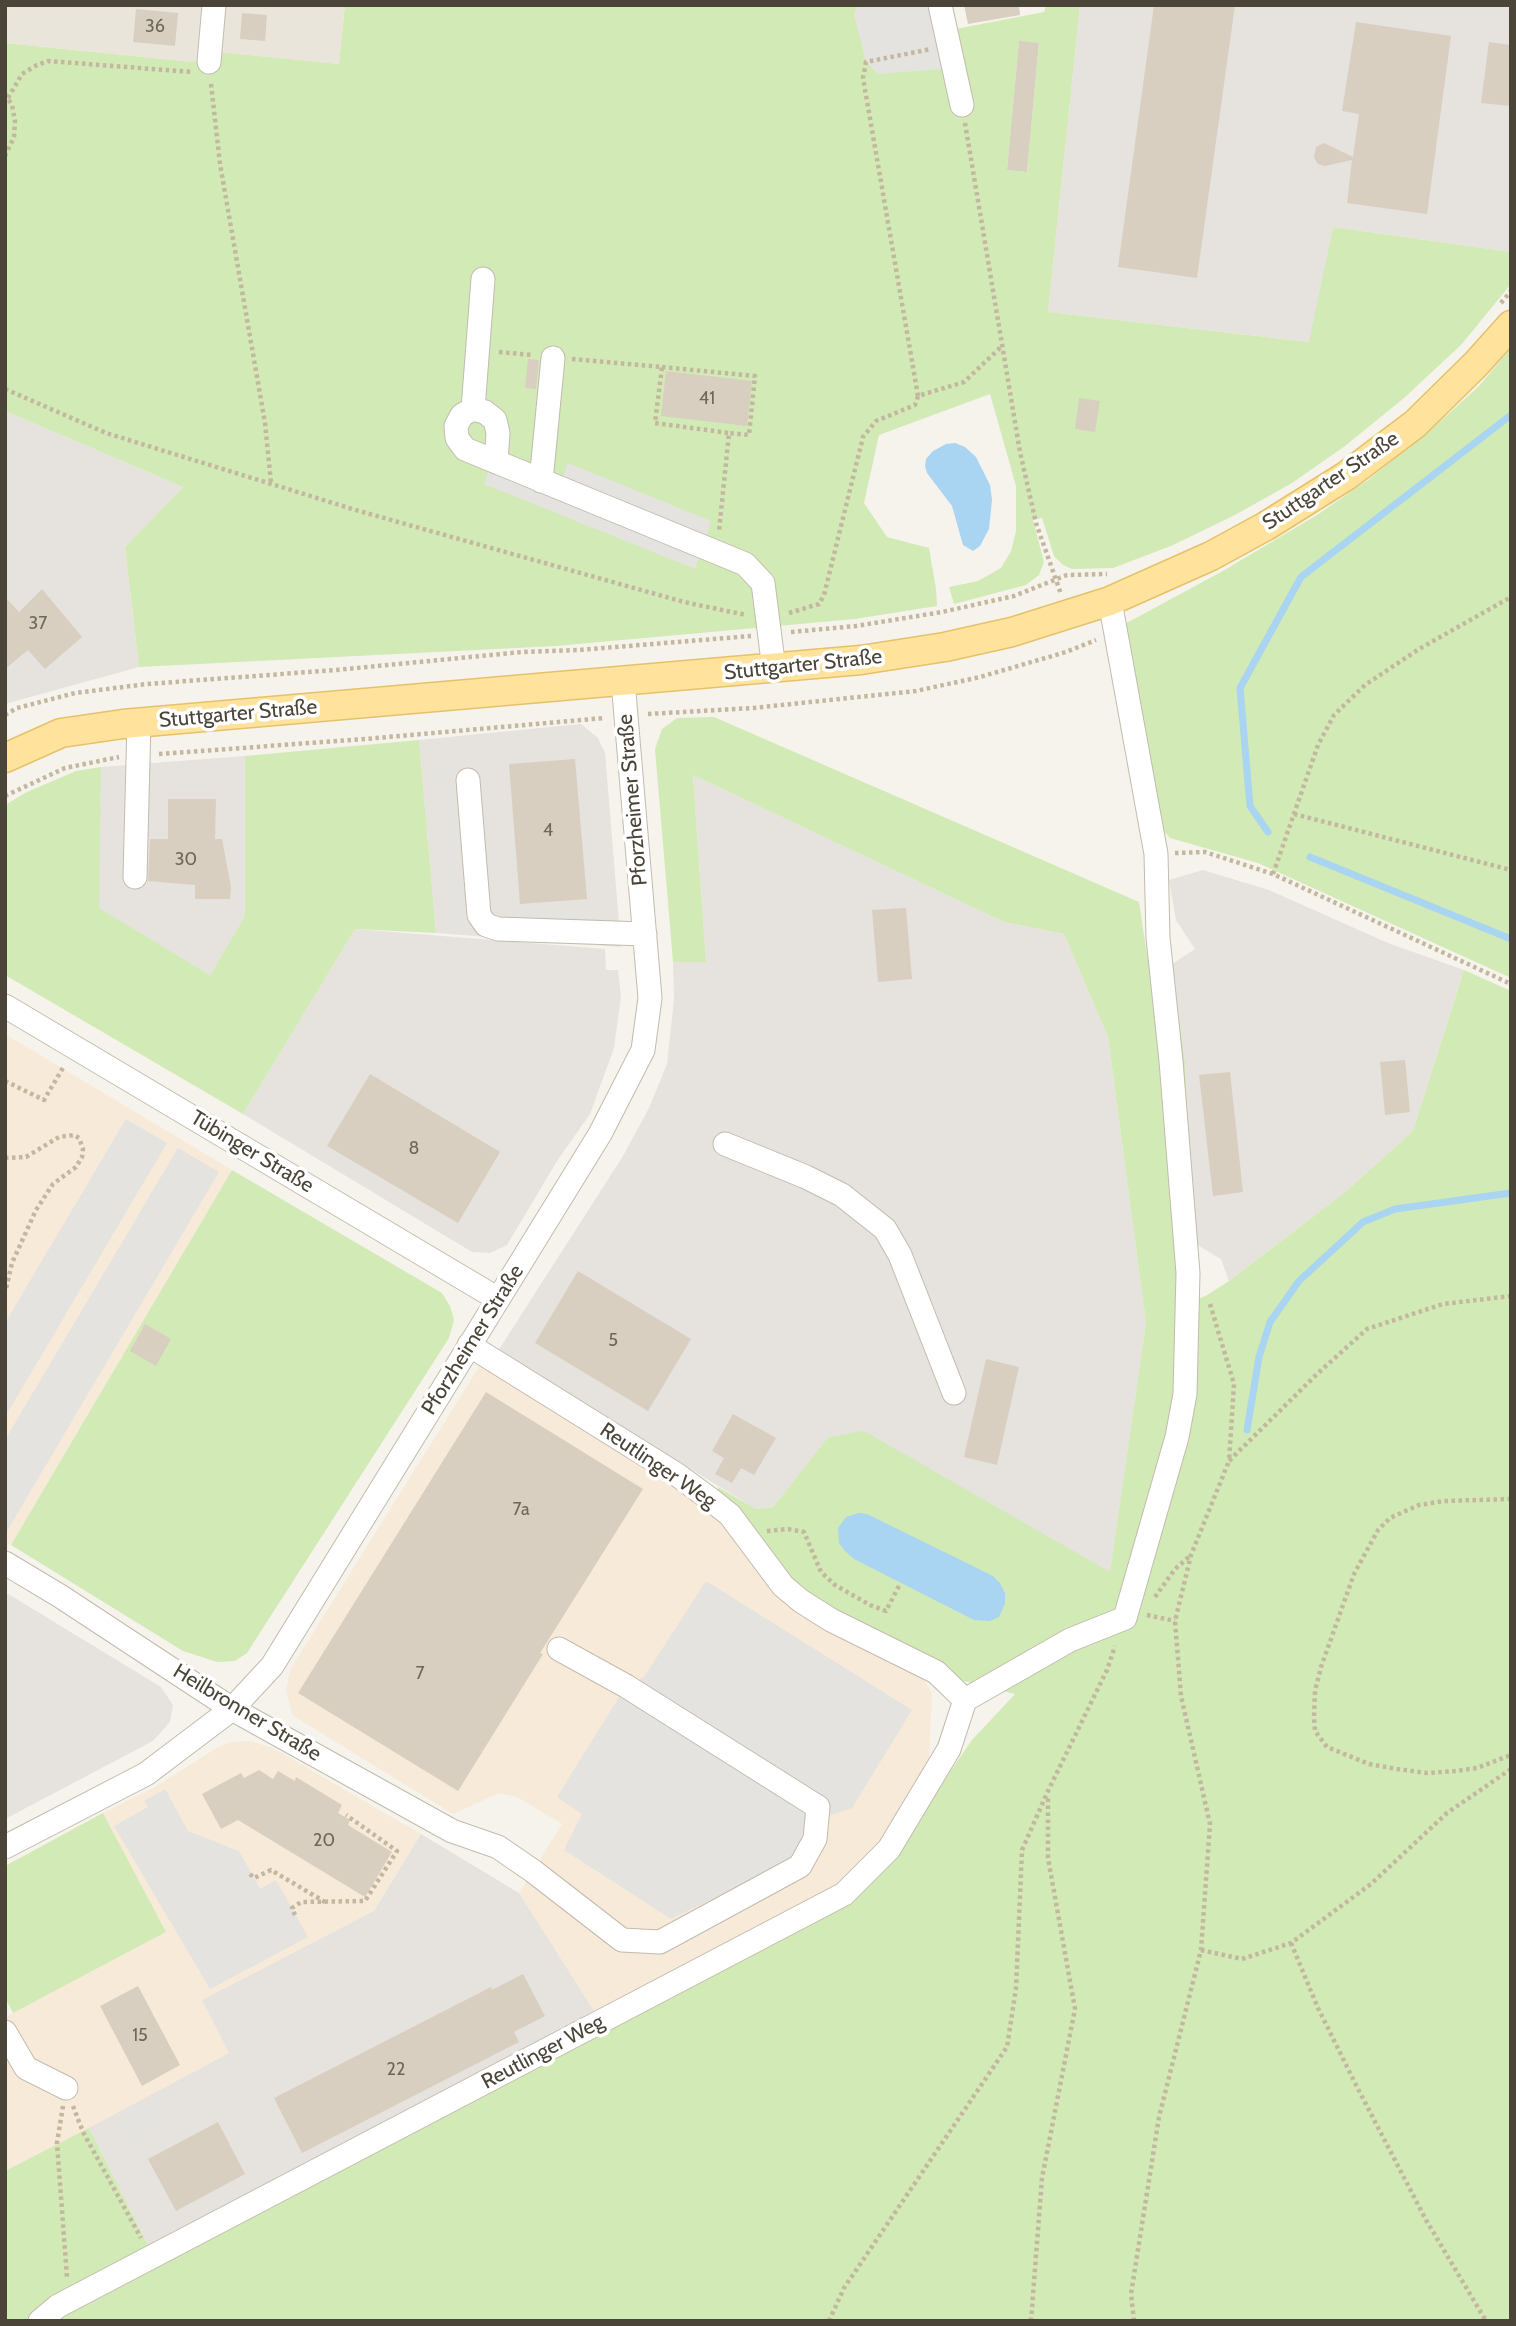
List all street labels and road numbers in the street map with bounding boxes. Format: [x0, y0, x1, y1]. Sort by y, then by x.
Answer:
street label: Stuttgarter Straße [1258, 426, 1404, 536]
street label: Stuttgarter Straße [723, 644, 883, 686]
street label: Stuttgarter Straße [158, 695, 318, 733]
street label: Pforzheimer Straße [613, 713, 653, 887]
street label: Tübinger Straße [186, 1105, 318, 1199]
street label: Pforzheimer Straße [417, 1260, 529, 1420]
street label: Reutlinger Weg [595, 1418, 721, 1514]
street label: Heilbronner Straße [168, 1659, 326, 1767]
street label: Reutlinger Weg [477, 2009, 609, 2095]

